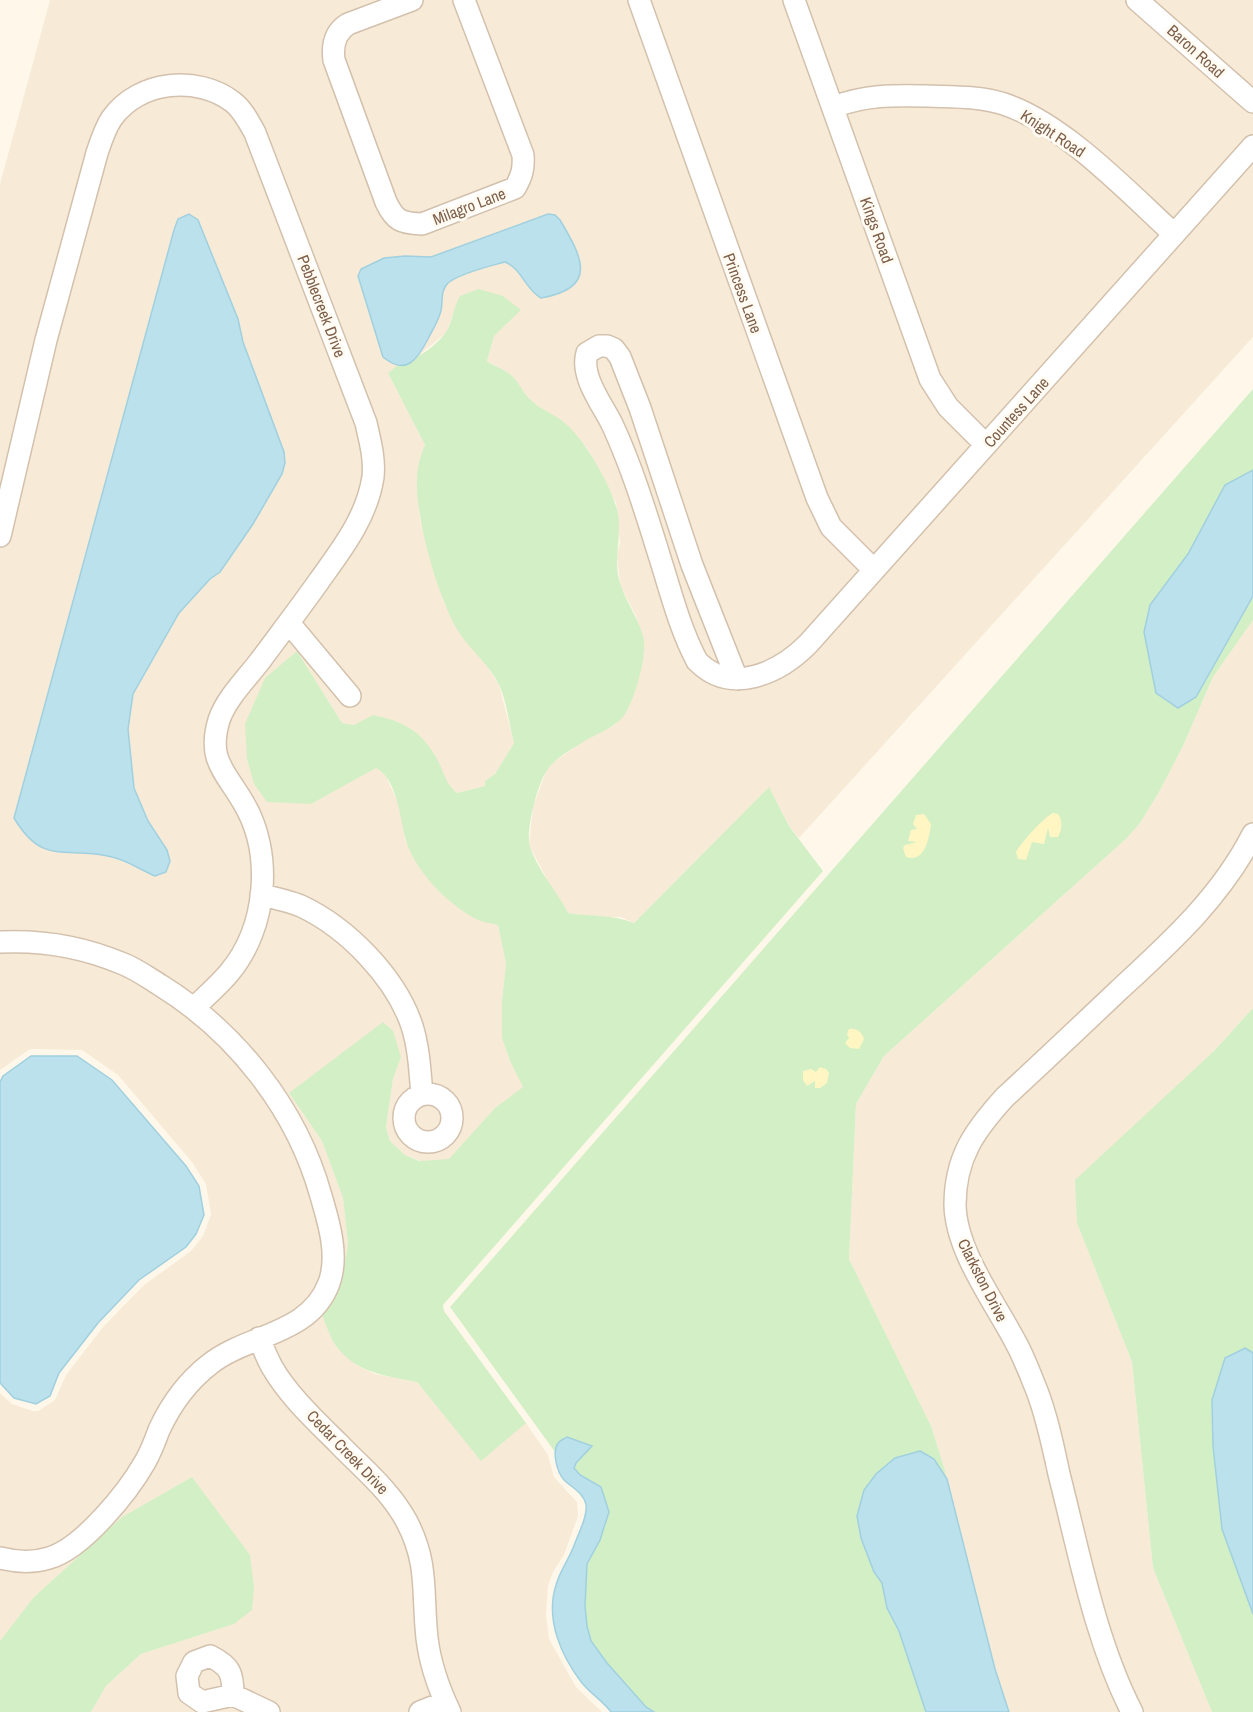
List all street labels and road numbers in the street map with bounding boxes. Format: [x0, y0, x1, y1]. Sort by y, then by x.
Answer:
street label: Baron Road [1163, 19, 1229, 83]
street label: Knight Road [1016, 104, 1090, 162]
street label: Milagro Lane [429, 182, 509, 230]
street label: Kings Road [855, 194, 899, 266]
street label: Princess Lane [718, 250, 768, 336]
street label: Pebblecreek Drive [292, 252, 352, 360]
street label: Countess Lane [978, 372, 1054, 452]
street label: Clarkston Drive [953, 1235, 1013, 1325]
street label: Cedar Creek Drive [302, 1405, 394, 1499]

